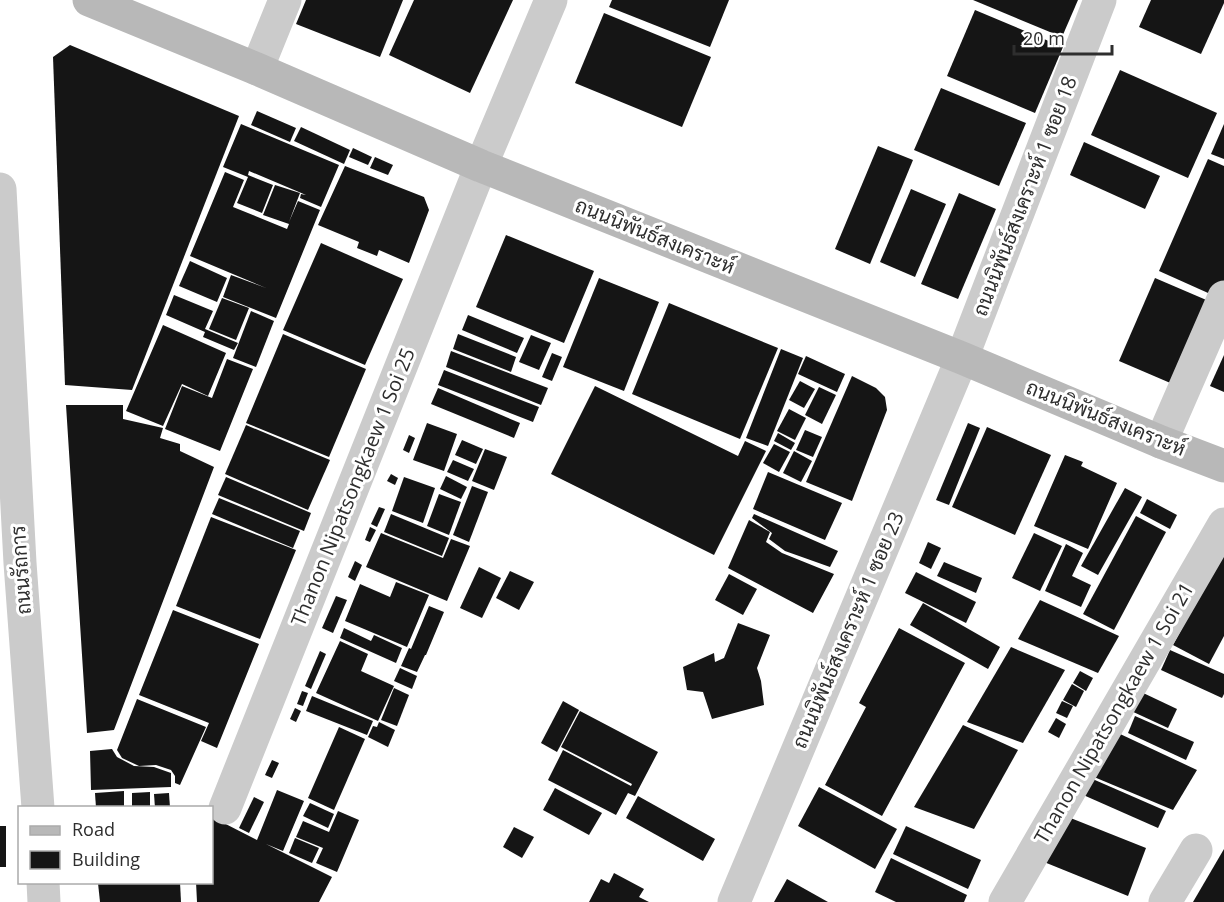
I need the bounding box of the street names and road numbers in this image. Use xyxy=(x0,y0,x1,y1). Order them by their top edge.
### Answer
street label: ถนนนิพันธ์สงเคราะห์ 1 ซอย 18 xyxy=(966,72,1083,320)
street label: ถนนนิพันธ์สงเคราะห์ xyxy=(572,191,739,280)
street label: Thanon Nipatsongkaew 1 Soi 25 xyxy=(284,344,421,630)
street label: ถนนนิพันธ์สงเคราะห์ xyxy=(1023,373,1190,462)
street label: ถนนนิพันธ์สงเคราะห์ 1 ซอย 23 xyxy=(785,507,910,752)
street label: ถนนรัถการ xyxy=(4,525,37,616)
street label: Thanon Nipatsongkaew 1 Soi 21 xyxy=(1027,577,1200,848)

